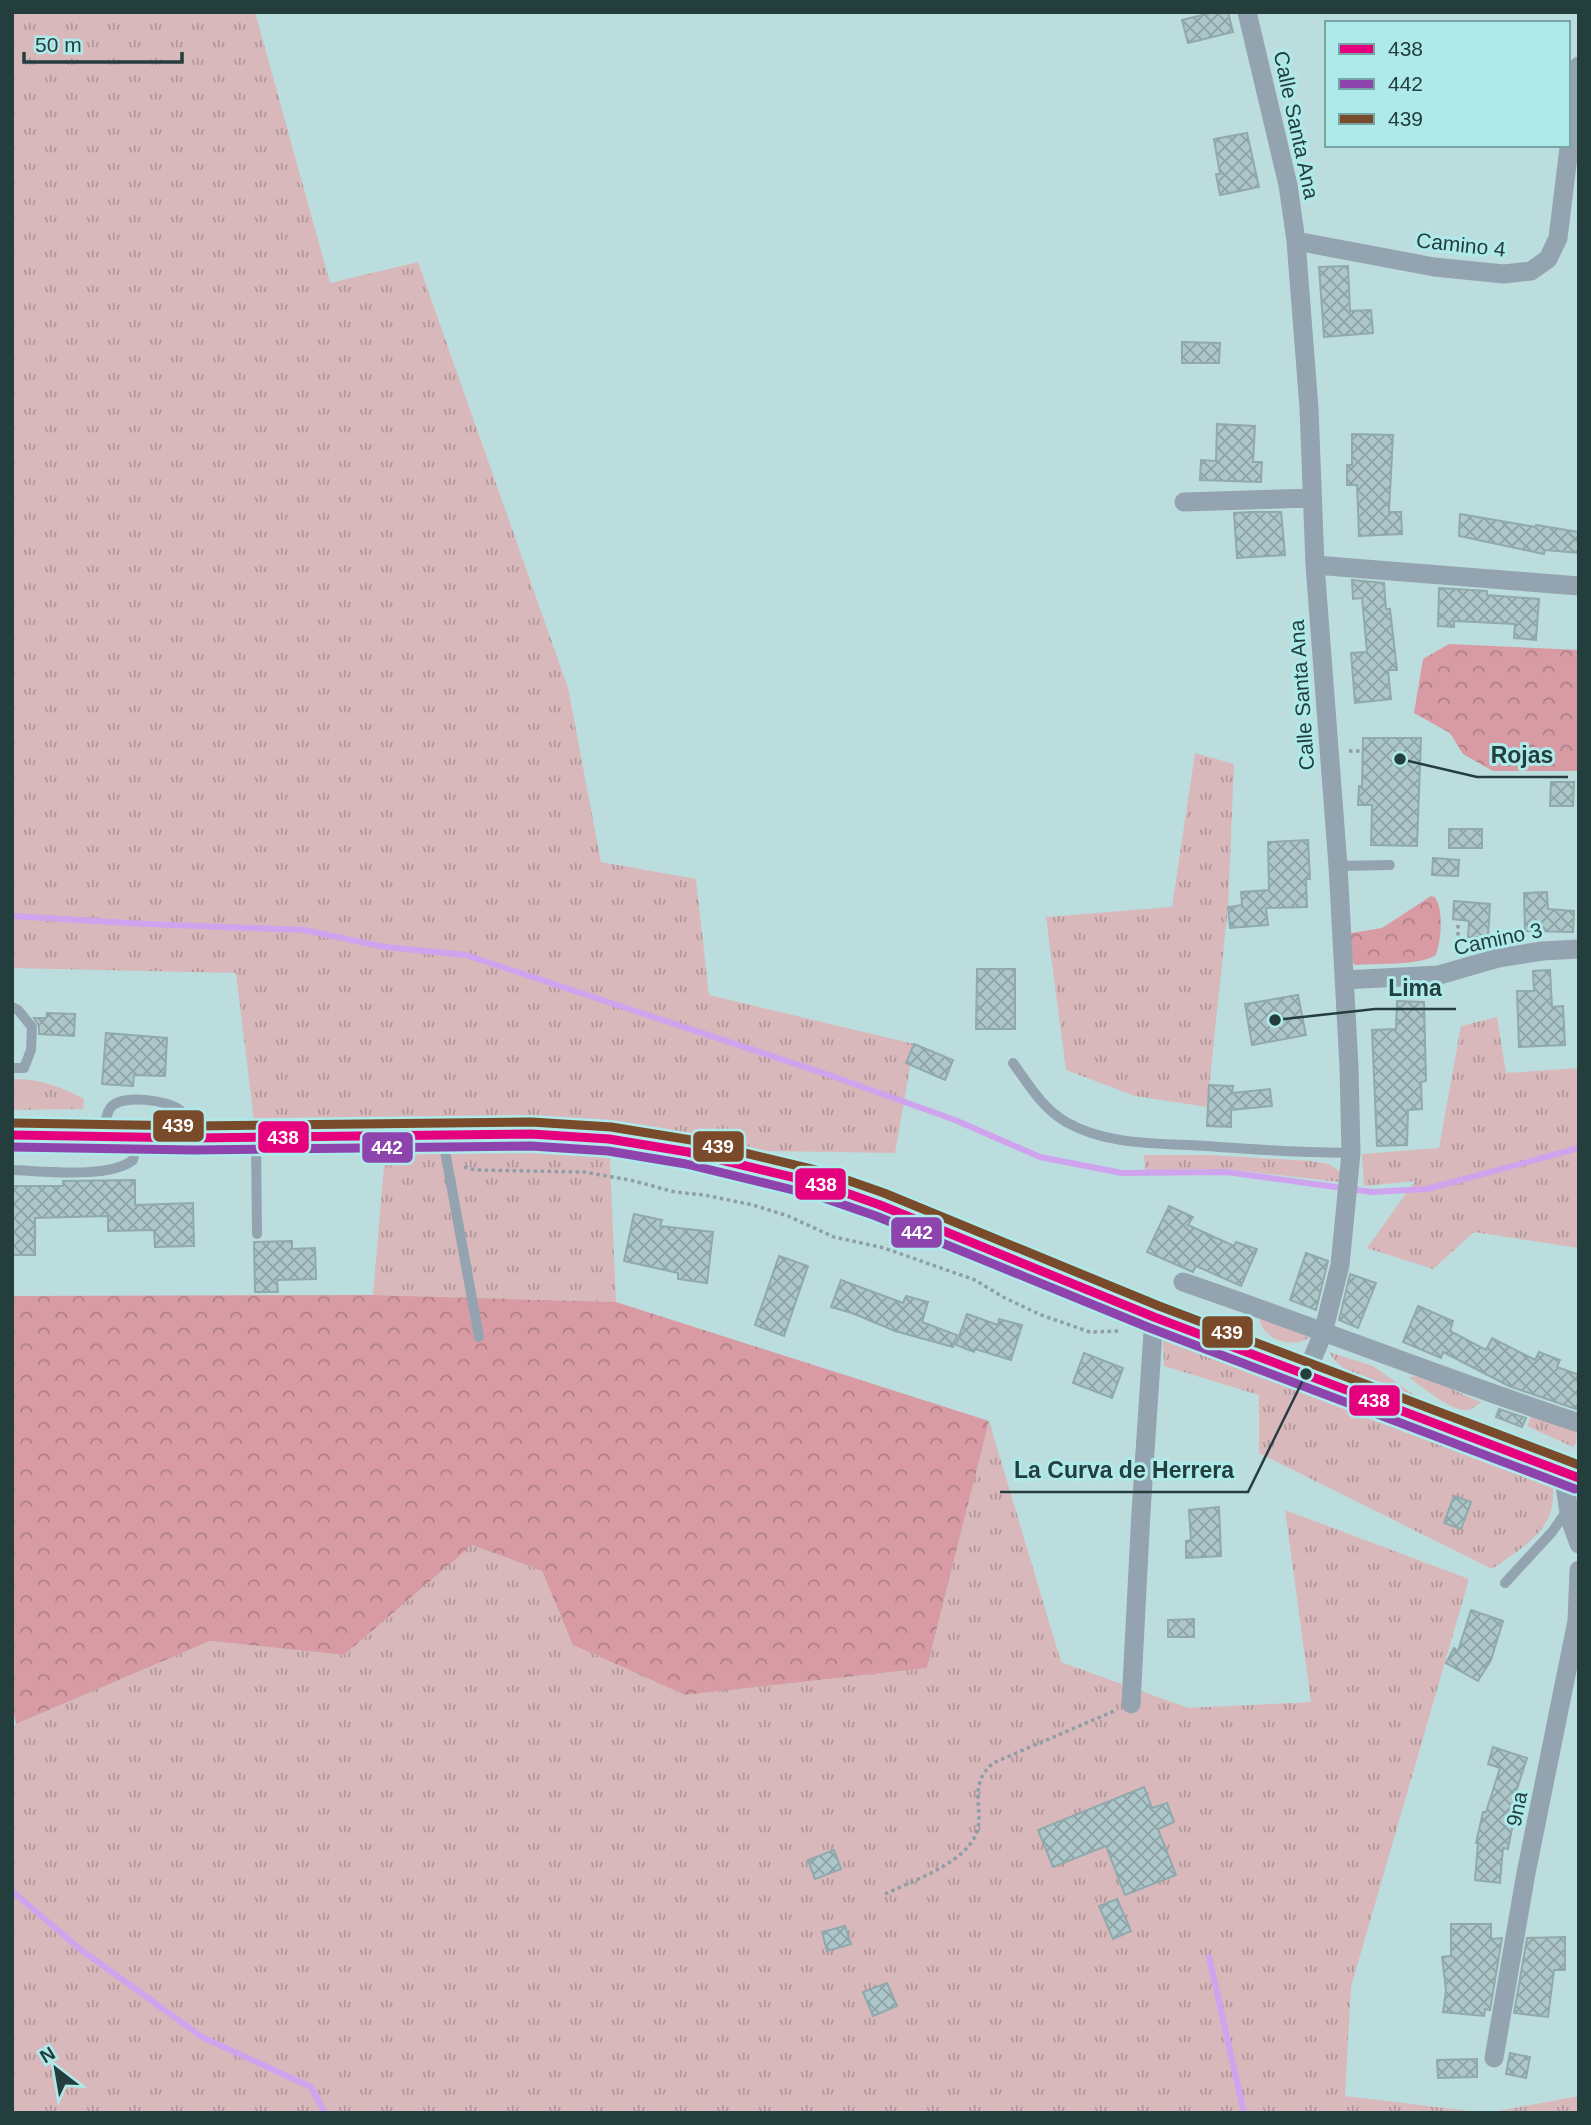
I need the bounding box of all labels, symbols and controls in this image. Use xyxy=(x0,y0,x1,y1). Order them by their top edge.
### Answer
scale bar xyxy=(24,21,182,65)
legend xyxy=(1325,21,1570,147)
text: 50 m xyxy=(35,33,82,56)
text: 438 xyxy=(1388,37,1423,60)
street label: Calle Santa Ana xyxy=(1270,49,1323,201)
text: 442 xyxy=(1388,72,1423,95)
text: 439 xyxy=(1388,107,1423,130)
street label: Camino 4 xyxy=(1415,228,1507,261)
street label: Calle Santa Ana xyxy=(1285,619,1318,771)
callout: Rojas xyxy=(1477,733,1568,777)
text: Rojas xyxy=(1491,742,1553,768)
street label: Camino 3 xyxy=(1452,918,1544,959)
callout: Lima xyxy=(1375,965,1456,1009)
text: Lima xyxy=(1388,975,1442,1001)
line badge: 439 xyxy=(152,1109,205,1143)
text: 439 xyxy=(162,1115,194,1136)
line badge: 438 xyxy=(257,1120,310,1154)
text: 438 xyxy=(267,1127,299,1148)
line badge: 439 xyxy=(692,1130,745,1163)
line badge: 442 xyxy=(361,1131,414,1164)
text: 439 xyxy=(702,1136,734,1157)
text: 442 xyxy=(371,1137,403,1158)
line badge: 438 xyxy=(794,1167,847,1201)
text: 438 xyxy=(805,1174,837,1195)
line badge: 442 xyxy=(890,1216,943,1249)
text: 442 xyxy=(901,1222,933,1243)
line badge: 439 xyxy=(1201,1315,1254,1349)
text: 439 xyxy=(1211,1322,1243,1343)
line badge: 438 xyxy=(1348,1384,1401,1417)
text: 438 xyxy=(1358,1390,1390,1411)
callout: La Curva de Herrera xyxy=(1000,1448,1248,1492)
text: La Curva de Herrera xyxy=(1014,1457,1234,1483)
street label: 9na xyxy=(1502,1789,1531,1828)
north arrow xyxy=(21,2034,91,2104)
text: N xyxy=(36,2042,59,2067)

